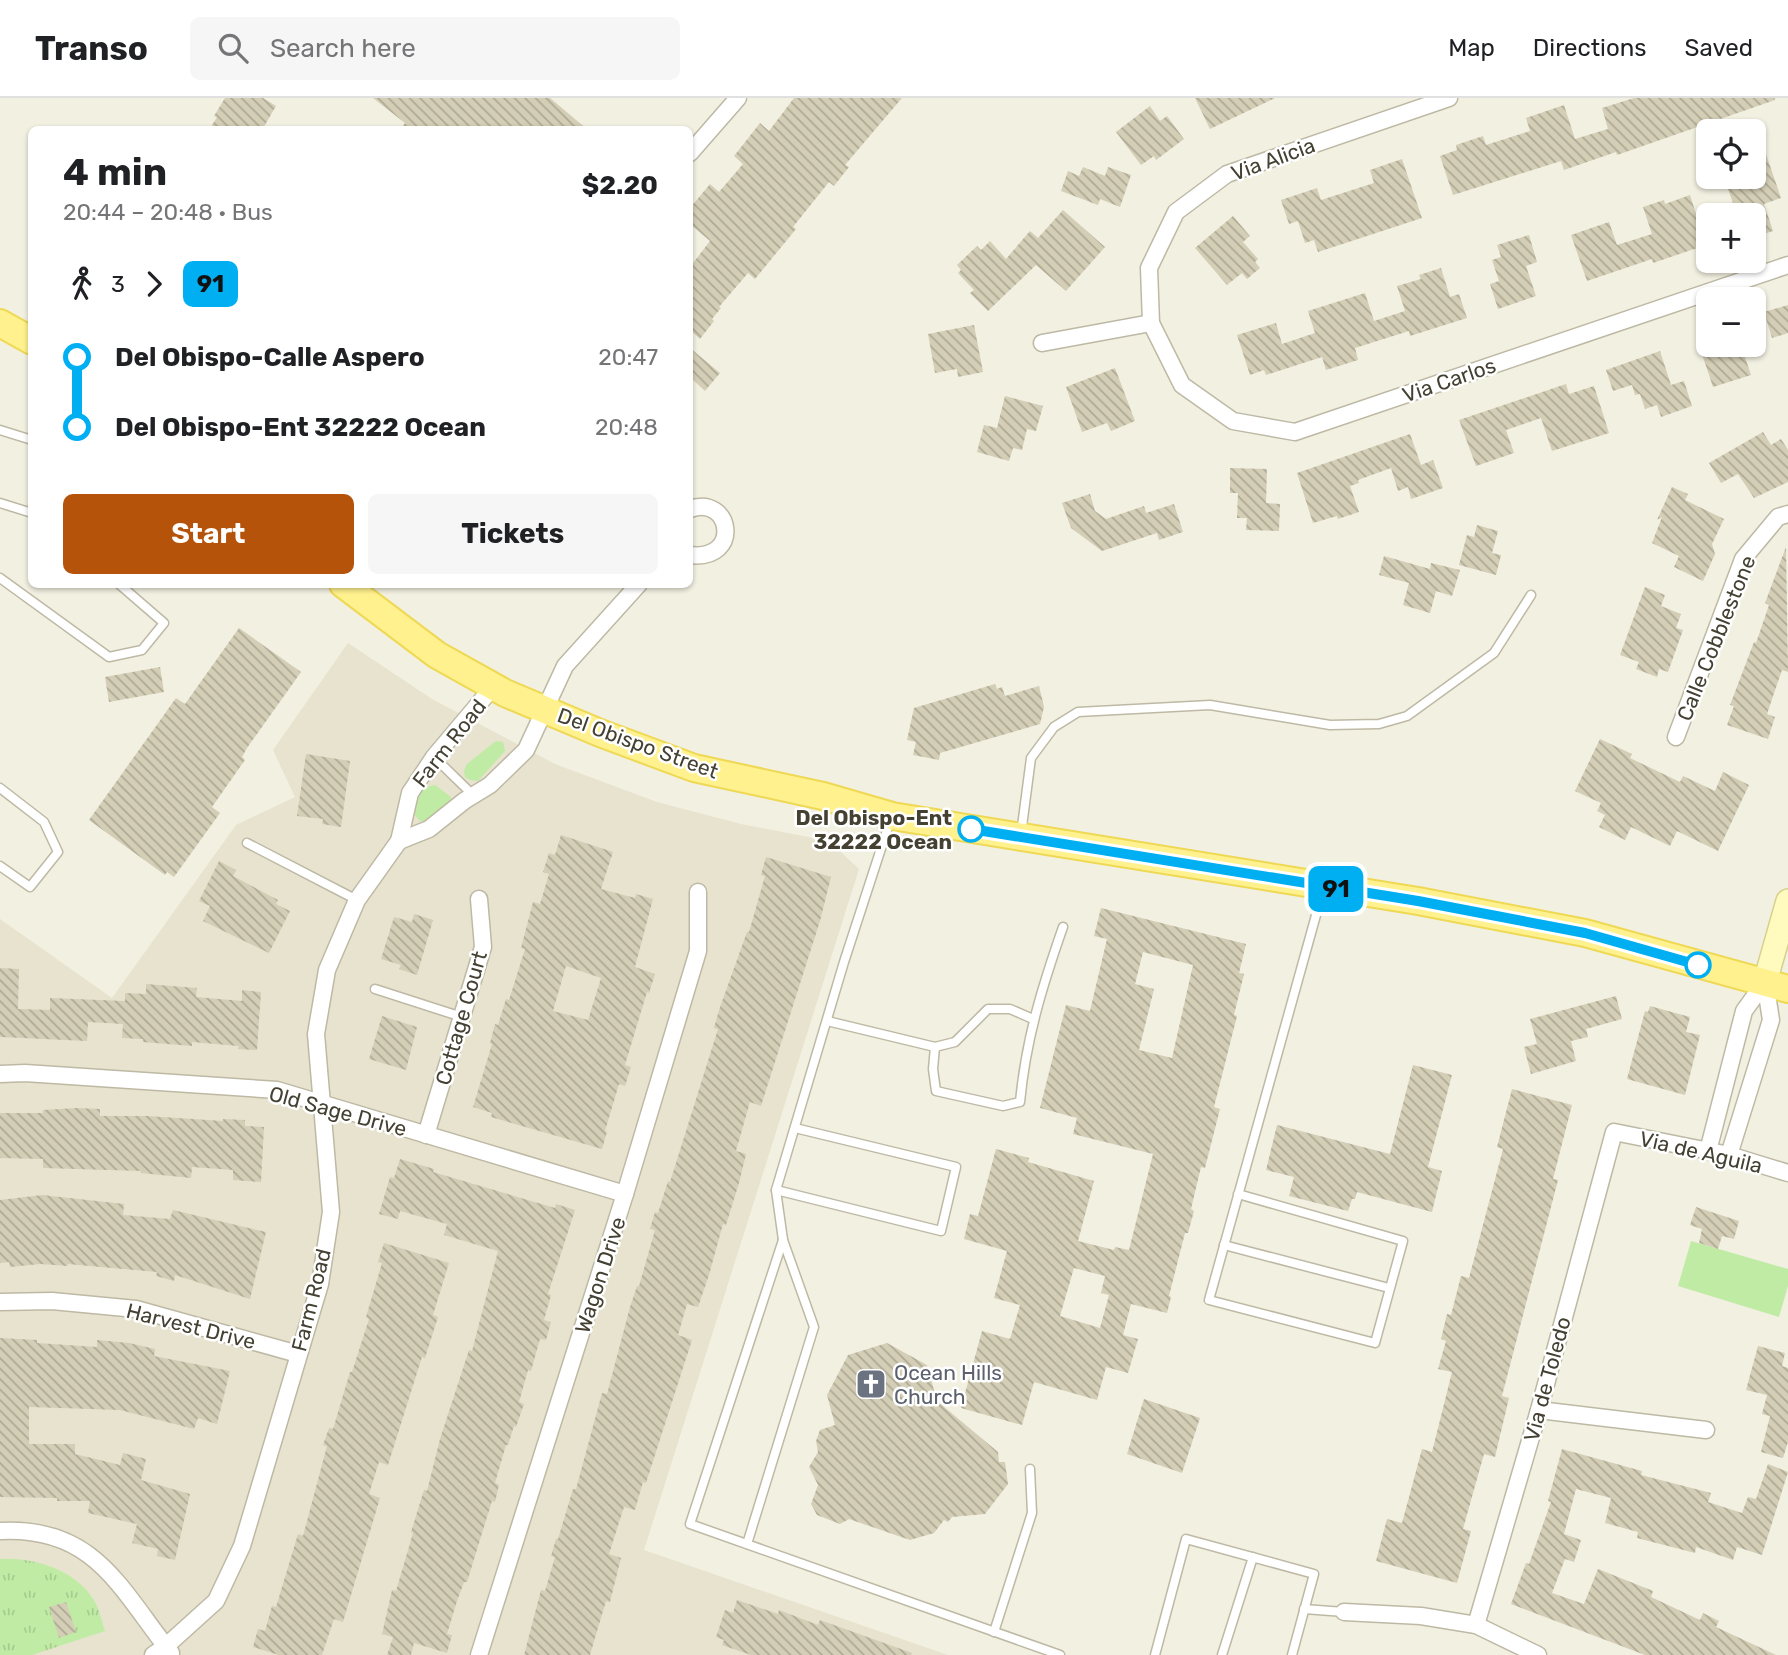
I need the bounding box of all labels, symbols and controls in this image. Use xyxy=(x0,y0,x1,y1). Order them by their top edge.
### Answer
search box xyxy=(190,17,680,80)
text: Transo xyxy=(35,29,148,68)
icon: search xyxy=(214,29,252,67)
text: Search here xyxy=(270,33,416,64)
text: Map xyxy=(1448,34,1495,62)
text: Directions xyxy=(1533,34,1646,62)
text: Saved xyxy=(1684,34,1753,62)
map controls xyxy=(1696,119,1766,357)
button: locate xyxy=(1696,119,1766,189)
street label: Via Alicia xyxy=(1228,132,1318,186)
text: 4 min xyxy=(63,149,167,195)
text: $2.20 xyxy=(582,170,658,201)
text: 20:44 – 20:48 · Bus xyxy=(63,198,273,226)
button: + xyxy=(1696,203,1766,273)
icon: walk xyxy=(63,265,101,303)
icon: forward xyxy=(135,265,173,303)
text: 3 xyxy=(111,270,125,298)
text: 91 xyxy=(197,270,224,298)
button: − xyxy=(1696,287,1766,357)
text: Del Obispo-Calle Aspero xyxy=(115,342,425,373)
text: 20:47 xyxy=(598,343,658,371)
street label: Via Carlos xyxy=(1399,352,1499,408)
text: Del Obispo-Ent 32222 Ocean xyxy=(115,412,486,443)
text: 20:48 xyxy=(595,413,658,441)
button: Start xyxy=(63,494,354,574)
button: Tickets xyxy=(368,494,658,574)
street label: Calle Cobblestone xyxy=(1671,552,1761,724)
street label: Farm Road xyxy=(407,694,491,792)
street label: Del Obispo Street xyxy=(554,702,722,784)
place label: Del Obispo-Ent 32222 Ocean xyxy=(796,805,952,854)
marker: Del Obispo-Ent 32222 Ocean xyxy=(958,816,984,842)
line badge: 91 xyxy=(1304,866,1368,912)
text: 91 xyxy=(1322,875,1350,903)
street label: Cottage Court xyxy=(430,948,492,1088)
unlabelled marker xyxy=(1685,952,1711,978)
street label: Old Sage Drive xyxy=(266,1081,410,1141)
street label: Via de Aguila xyxy=(1637,1126,1765,1178)
street label: Wagon Drive xyxy=(569,1214,631,1336)
street label: Farm Road xyxy=(286,1246,336,1354)
street label: Harvest Drive xyxy=(124,1298,258,1354)
street label: Via de Toledo xyxy=(1518,1314,1576,1444)
place label: Ocean Hills Church xyxy=(894,1360,1002,1409)
church icon: Ocean Hills Church xyxy=(854,1367,888,1401)

